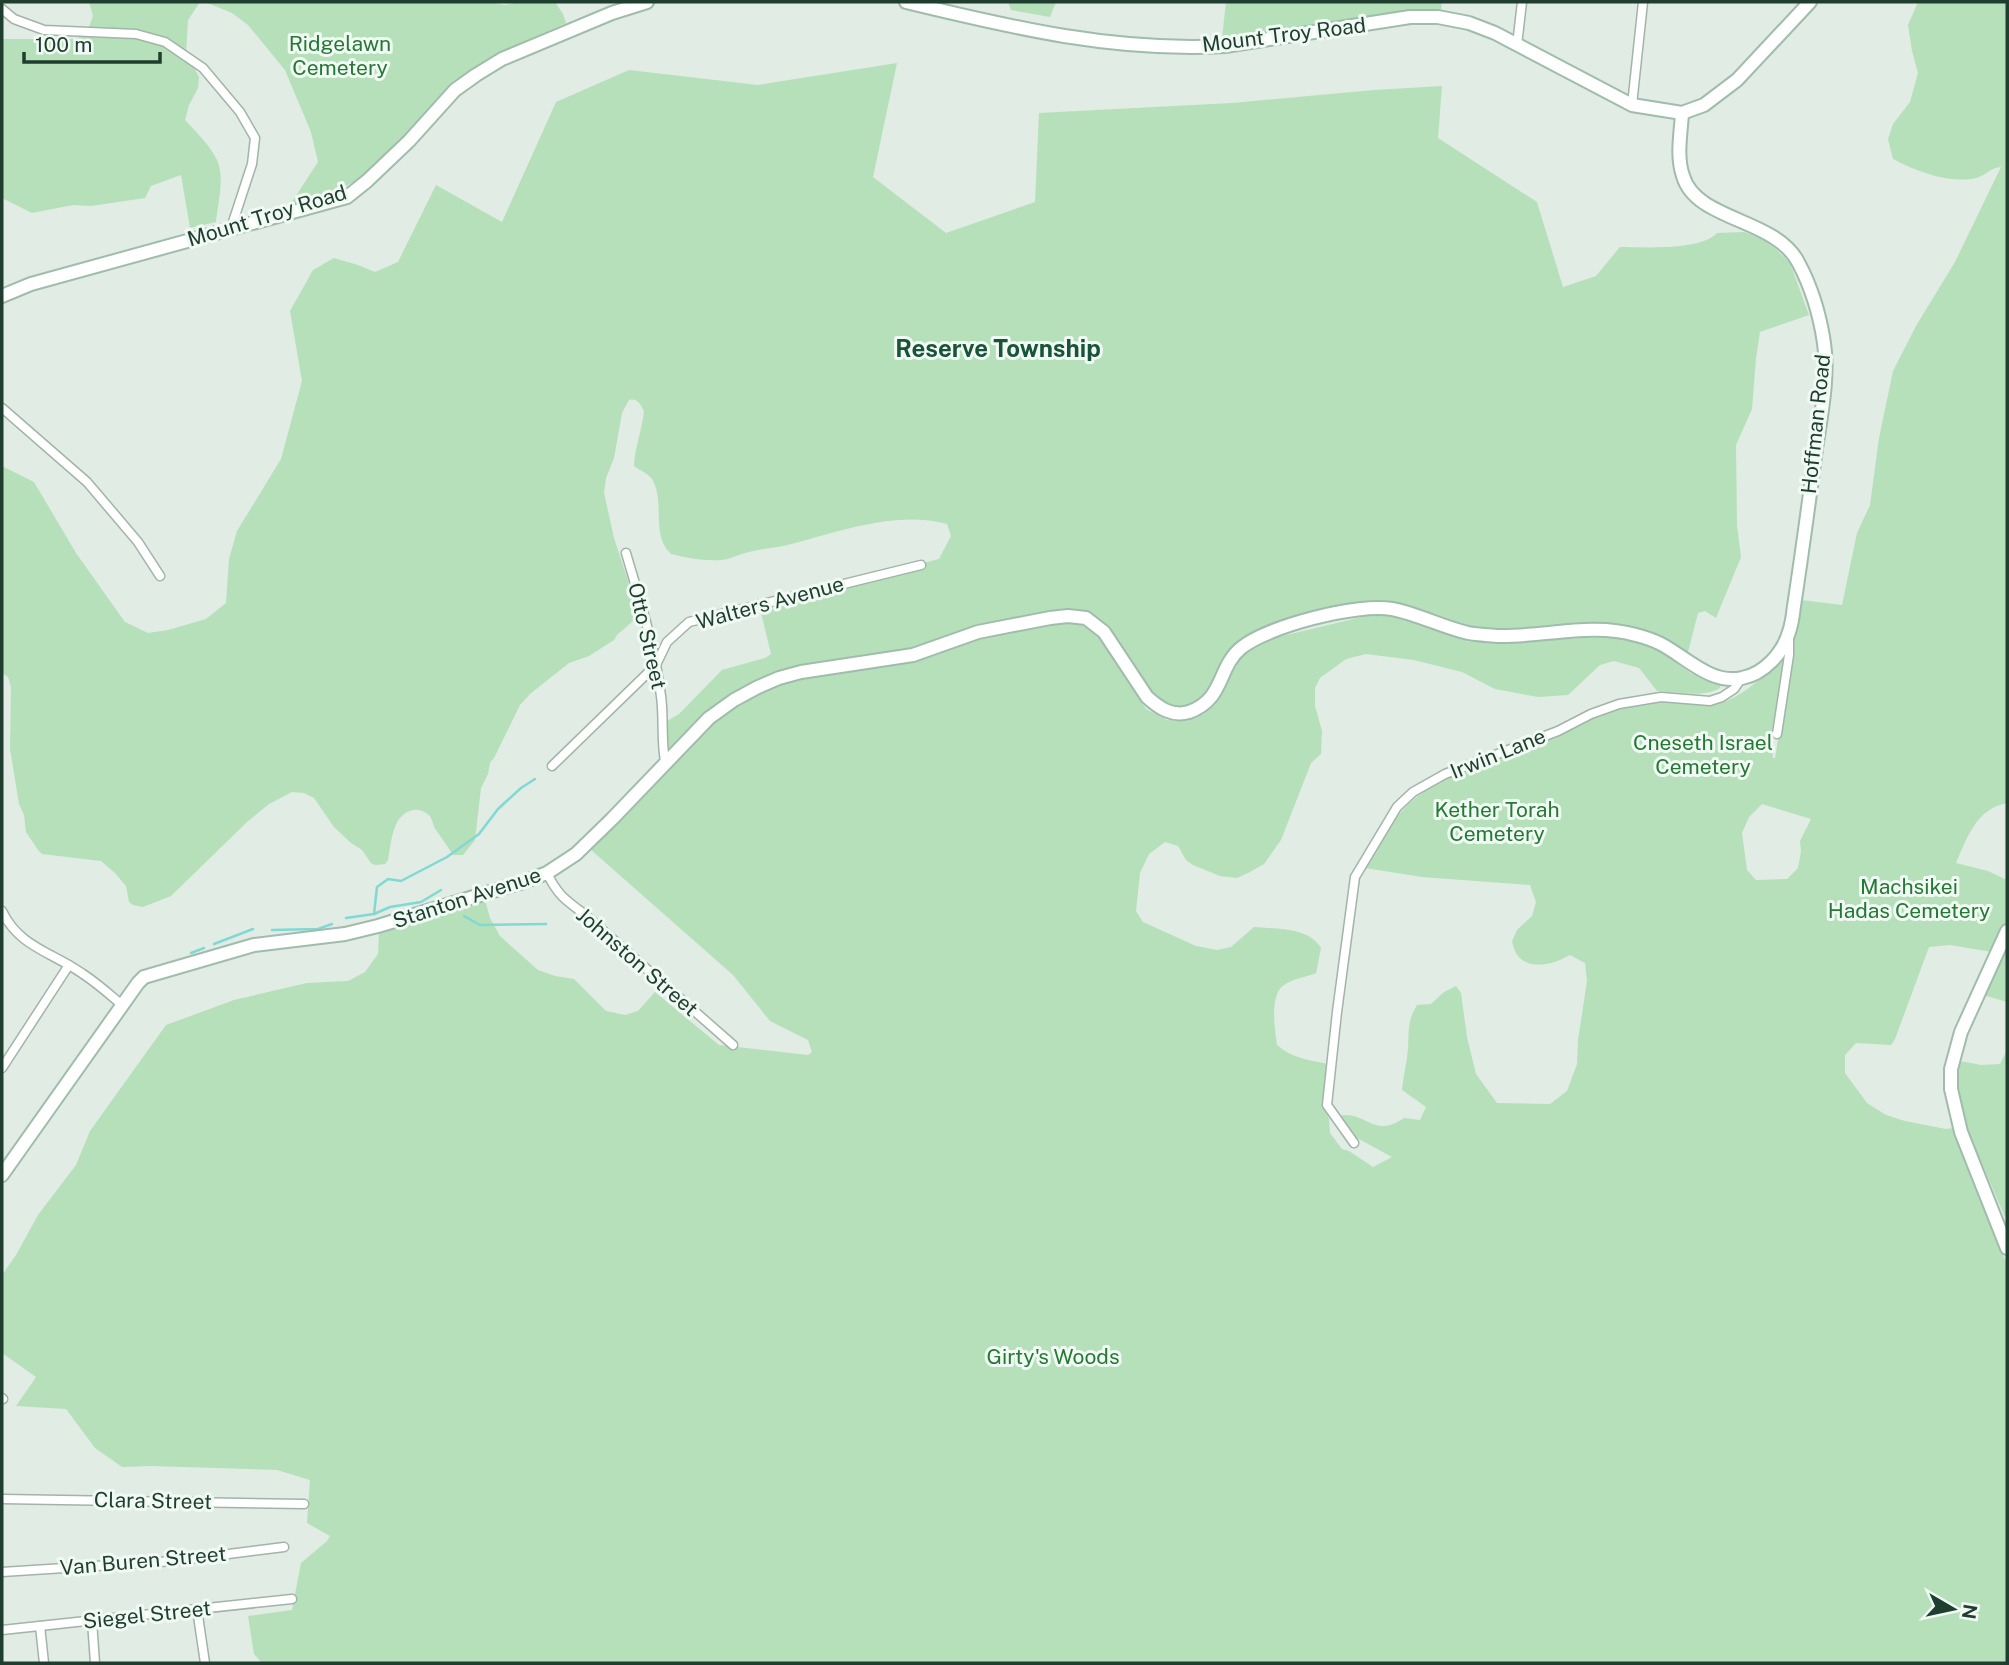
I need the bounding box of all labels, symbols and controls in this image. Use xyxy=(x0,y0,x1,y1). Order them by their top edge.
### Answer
street label: Mount Troy Road xyxy=(1200,12,1367,57)
scale bar xyxy=(24,21,161,65)
park label: Ridgelawn Cemetery xyxy=(289,31,391,80)
text: 100 m xyxy=(35,32,92,57)
street label: Mount Troy Road xyxy=(184,179,349,252)
district label: Reserve Township xyxy=(895,334,1101,362)
street label: Hoffman Road xyxy=(1796,353,1835,495)
street label: Walters Avenue xyxy=(693,571,847,634)
street label: Otto Street xyxy=(623,580,672,692)
street label: Irwin Lane xyxy=(1446,723,1549,784)
park label: Cneseth Israel Cemetery xyxy=(1633,730,1773,779)
park label: Kether Torah Cemetery xyxy=(1434,797,1560,846)
street label: Stanton Avenue xyxy=(390,862,544,933)
park label: Machsikei Hadas Cemetery xyxy=(1828,874,1990,923)
street label: Johnston Street xyxy=(571,902,703,1021)
park label: Girty's Woods xyxy=(986,1344,1120,1369)
street label: Clara Street xyxy=(94,1487,212,1514)
street label: Van Buren Street xyxy=(59,1541,227,1580)
north arrow xyxy=(1918,1574,1988,1644)
street label: Siegel Street xyxy=(82,1595,212,1634)
text: N xyxy=(1958,1603,1982,1621)

